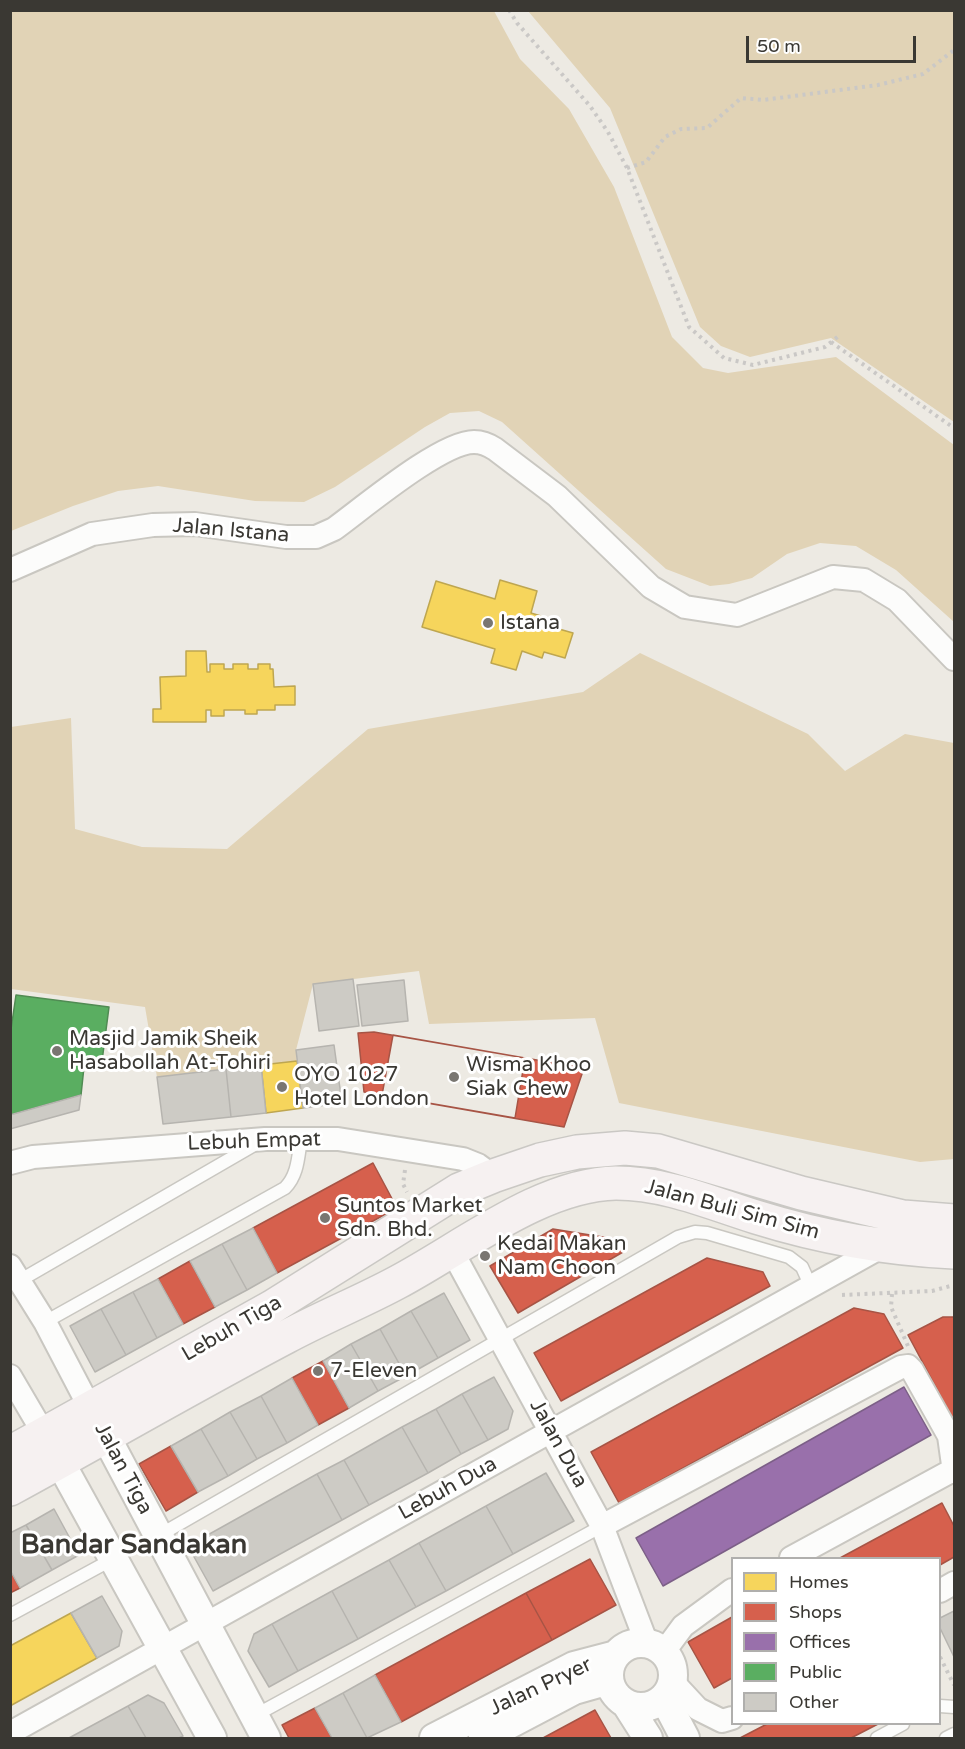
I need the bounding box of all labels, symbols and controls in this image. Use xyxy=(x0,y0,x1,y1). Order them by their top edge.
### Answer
scale bar xyxy=(749,24,918,62)
text: 50 m xyxy=(757,35,801,57)
street label: Jalan Istana xyxy=(172,513,290,549)
place label: Istana xyxy=(500,610,560,636)
marker: Istana xyxy=(481,616,495,630)
place label: Masjid Jamik Sheik Hasabollah At-Tohiri xyxy=(69,1026,271,1076)
marker: Masjid Jamik Sheik Hasabollah At-Tohiri xyxy=(50,1044,64,1058)
place label: Wisma Khoo Siak Chew xyxy=(466,1052,591,1102)
place label: OYO 1027 Hotel London xyxy=(294,1062,429,1112)
marker: Wisma Khoo Siak Chew xyxy=(447,1070,461,1084)
marker: OYO 1027 Hotel London xyxy=(275,1080,289,1094)
street label: Lebuh Empat xyxy=(187,1127,321,1157)
street label: Jalan Buli Sim Sim xyxy=(642,1175,822,1245)
place label: Suntos Market Sdn. Bhd. xyxy=(337,1193,483,1243)
marker: Suntos Market Sdn. Bhd. xyxy=(318,1211,332,1225)
place label: Kedai Makan Nam Choon xyxy=(497,1231,627,1281)
marker: Kedai Makan Nam Choon xyxy=(478,1249,492,1263)
street label: Lebuh Tiga xyxy=(178,1290,286,1368)
place label: 7-Eleven xyxy=(330,1358,417,1384)
marker: 7-Eleven xyxy=(311,1364,325,1378)
street label: Jalan Dua xyxy=(523,1395,593,1493)
street label: Jalan Tiga xyxy=(88,1419,158,1519)
street label: Lebuh Dua xyxy=(394,1452,502,1526)
district label: Bandar Sandakan xyxy=(21,1530,247,1562)
legend xyxy=(731,1557,941,1725)
text: Homes xyxy=(789,1571,849,1593)
text: Shops xyxy=(789,1601,842,1623)
text: Offices xyxy=(789,1631,851,1653)
street label: Jalan Pryer xyxy=(486,1652,596,1722)
text: Public xyxy=(789,1661,842,1683)
text: Other xyxy=(789,1691,839,1713)

